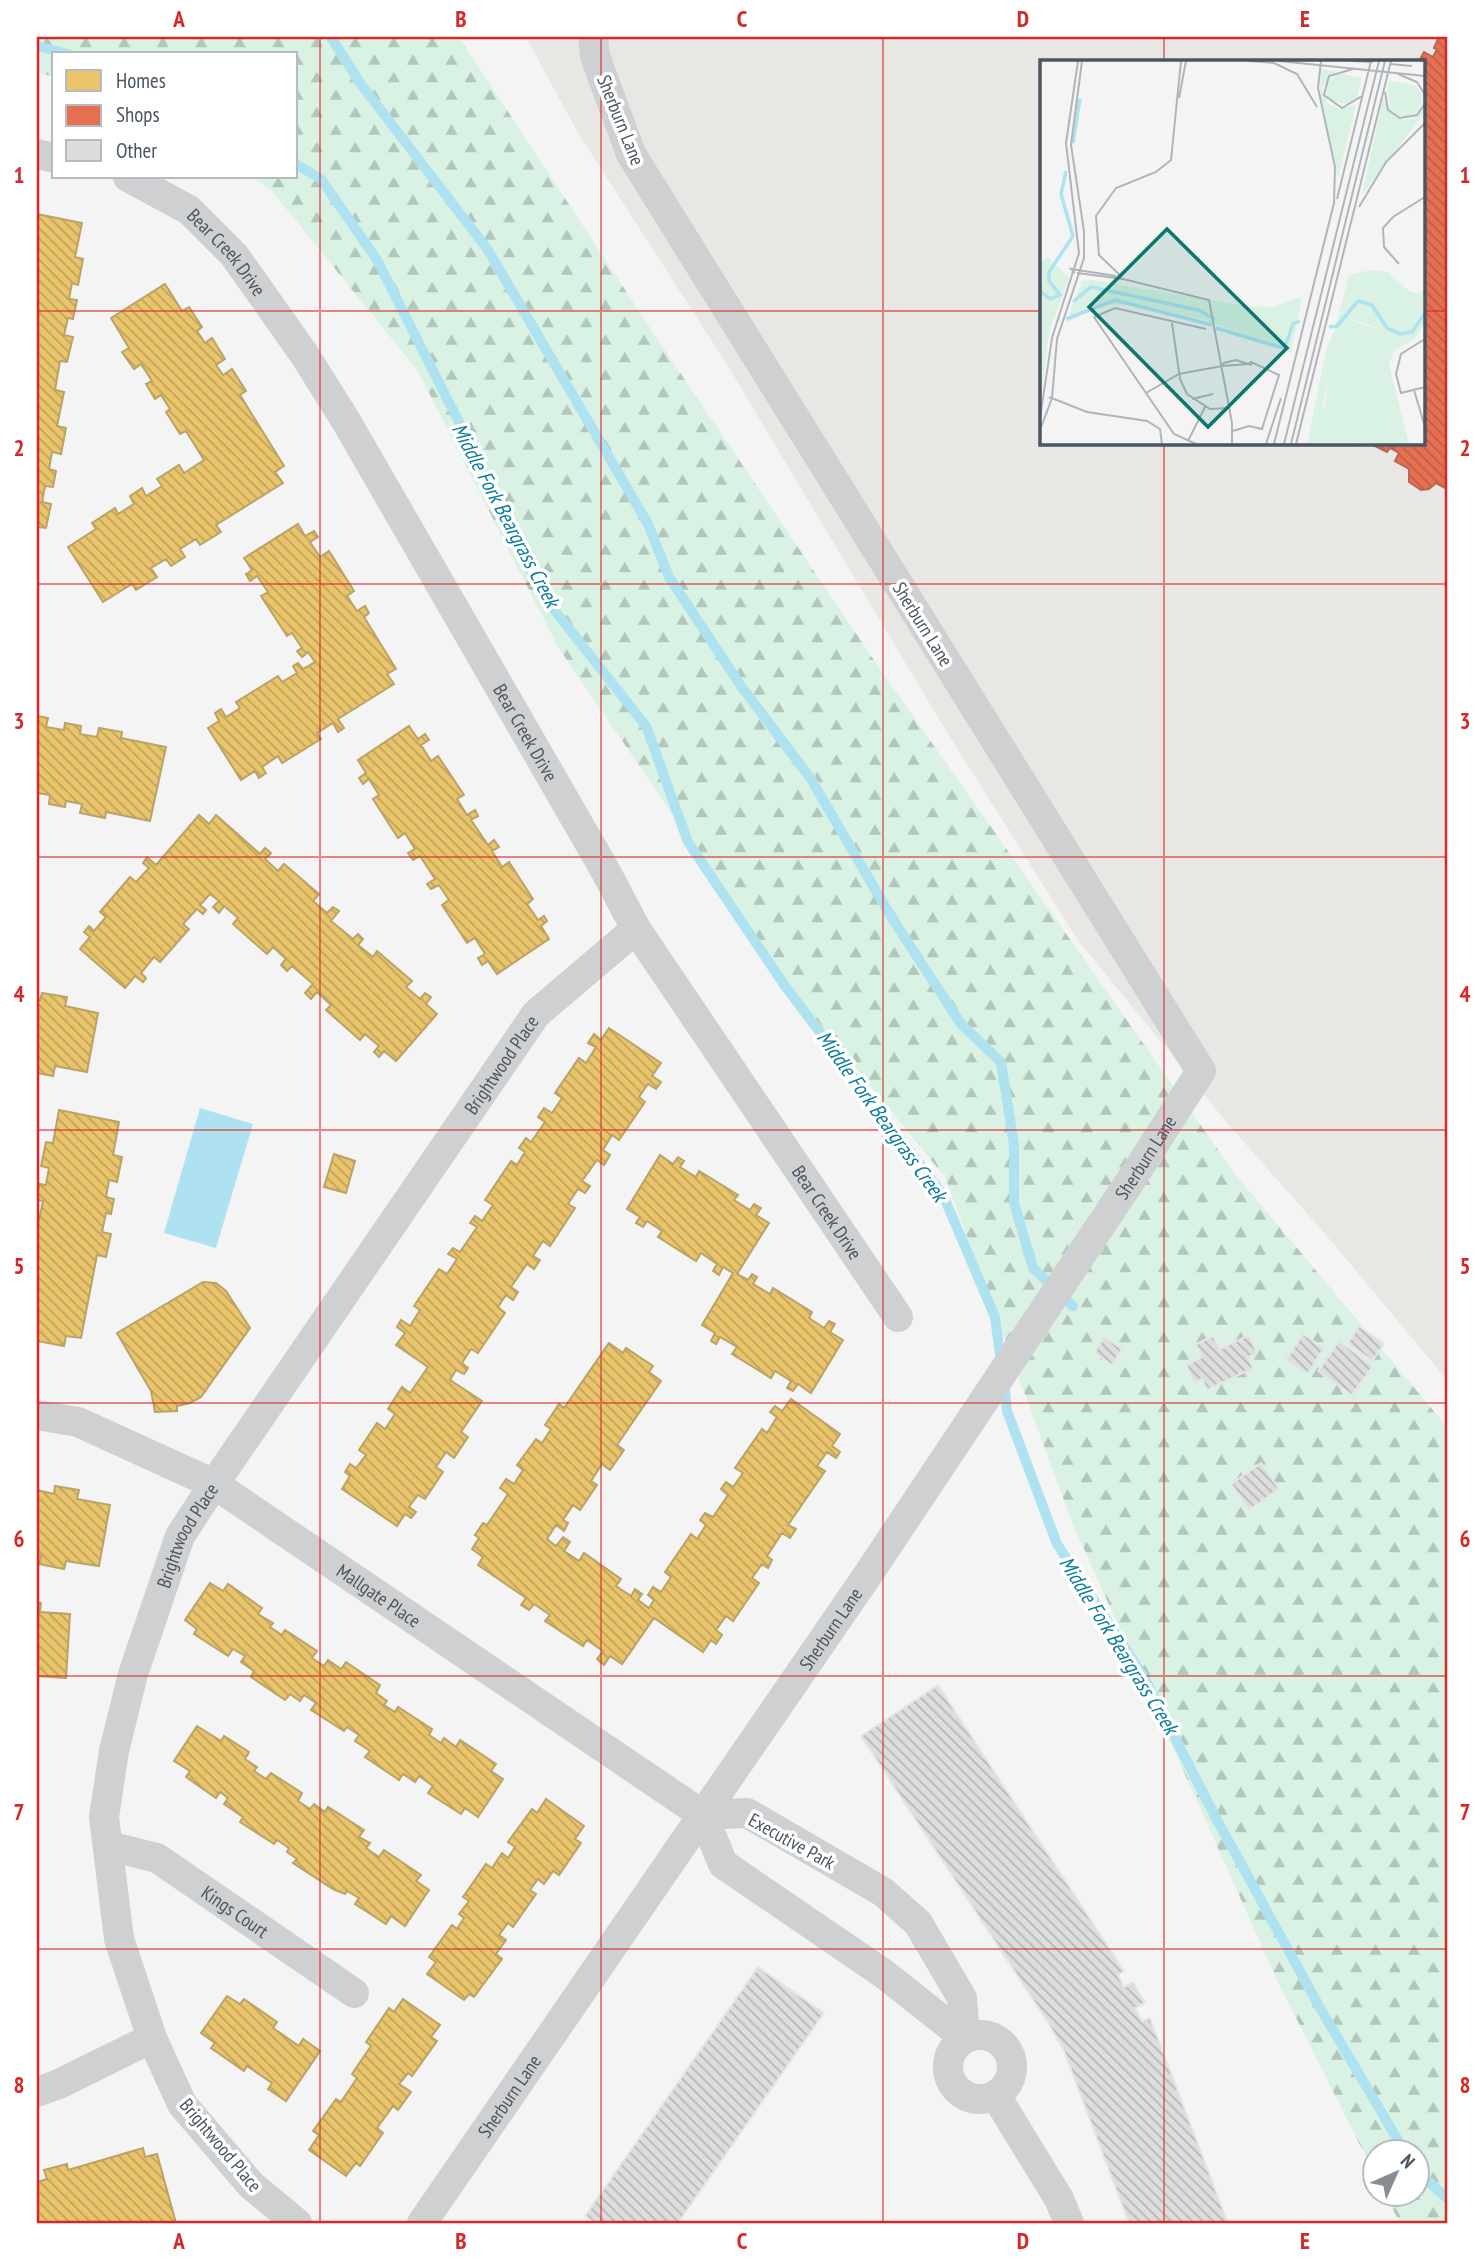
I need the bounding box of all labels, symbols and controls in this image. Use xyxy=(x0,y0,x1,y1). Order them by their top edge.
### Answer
text: A xyxy=(172,4,185,33)
text: B xyxy=(455,4,467,33)
text: C xyxy=(737,4,748,33)
text: D xyxy=(1017,4,1029,33)
text: E xyxy=(1300,4,1310,33)
legend xyxy=(52,52,298,178)
inset map xyxy=(1040,60,1424,444)
text: Homes xyxy=(116,67,166,94)
street label: Sherburn Lane xyxy=(592,71,650,169)
text: Shops xyxy=(116,101,160,128)
text: Other xyxy=(116,137,157,164)
text: 1 xyxy=(14,160,25,189)
text: 1 xyxy=(1460,160,1471,189)
street label: Bear Creek Drive xyxy=(182,203,271,301)
water label: Middle Fork Beargrass Creek xyxy=(446,418,567,614)
text: 2 xyxy=(14,433,25,462)
text: 2 xyxy=(1460,433,1471,462)
street label: Sherburn Lane xyxy=(888,577,958,671)
street label: Bear Creek Drive xyxy=(488,680,563,786)
text: 3 xyxy=(14,706,25,735)
text: 3 xyxy=(1460,706,1471,735)
text: 4 xyxy=(14,979,25,1008)
text: 4 xyxy=(1460,979,1471,1008)
street label: Brightwood Place xyxy=(459,1011,544,1119)
water label: Middle Fork Beargrass Creek xyxy=(811,1025,955,1209)
street label: Sherburn Lane xyxy=(1110,1111,1181,1204)
street label: Bear Creek Drive xyxy=(787,1161,868,1264)
text: 5 xyxy=(14,1251,25,1280)
text: 5 xyxy=(1460,1251,1471,1280)
street label: Brightwood Place xyxy=(151,1478,223,1591)
text: 6 xyxy=(14,1524,25,1553)
text: 6 xyxy=(1460,1524,1471,1553)
water label: Middle Fork Beargrass Creek xyxy=(1053,1551,1186,1741)
street label: Mallgate Place xyxy=(332,1559,425,1633)
street label: Sherburn Lane xyxy=(794,1583,868,1675)
text: 7 xyxy=(14,1797,25,1826)
text: 7 xyxy=(1460,1797,1471,1826)
street label: Executive Park xyxy=(745,1807,840,1875)
street label: Kings Court xyxy=(197,1880,274,1943)
street label: Sherburn Lane xyxy=(472,2050,546,2142)
text: 8 xyxy=(14,2070,25,2099)
text: 8 xyxy=(1460,2070,1471,2099)
street label: Brightwood Place xyxy=(175,2093,267,2197)
north arrow xyxy=(1362,2138,1432,2208)
text: N xyxy=(1396,2149,1420,2173)
text: A xyxy=(172,2226,185,2255)
text: B xyxy=(455,2226,467,2255)
text: C xyxy=(737,2226,748,2255)
text: D xyxy=(1017,2226,1029,2255)
text: E xyxy=(1300,2226,1310,2255)

